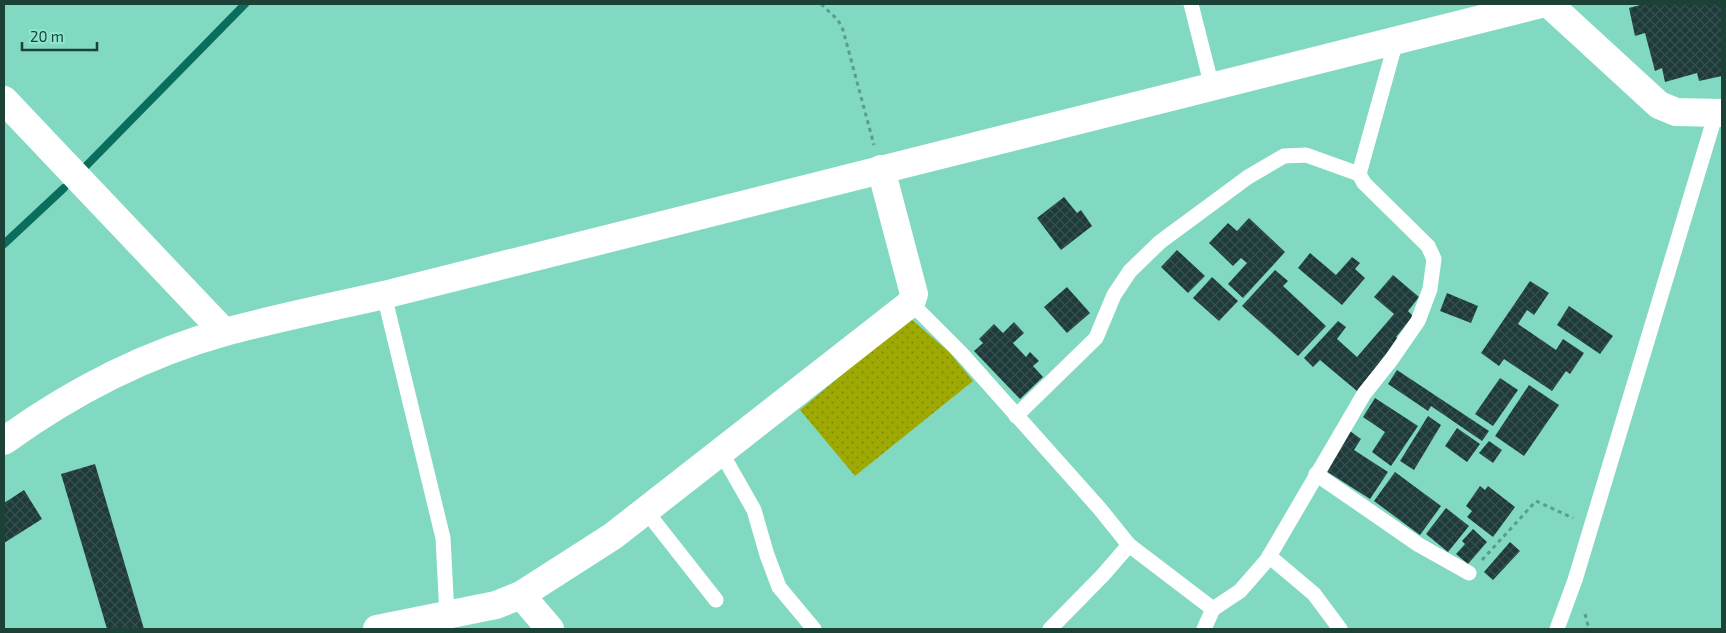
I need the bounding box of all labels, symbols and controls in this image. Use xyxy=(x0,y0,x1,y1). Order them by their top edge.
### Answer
scale bar xyxy=(22,20,98,52)
text: 20 m xyxy=(30,27,64,45)

